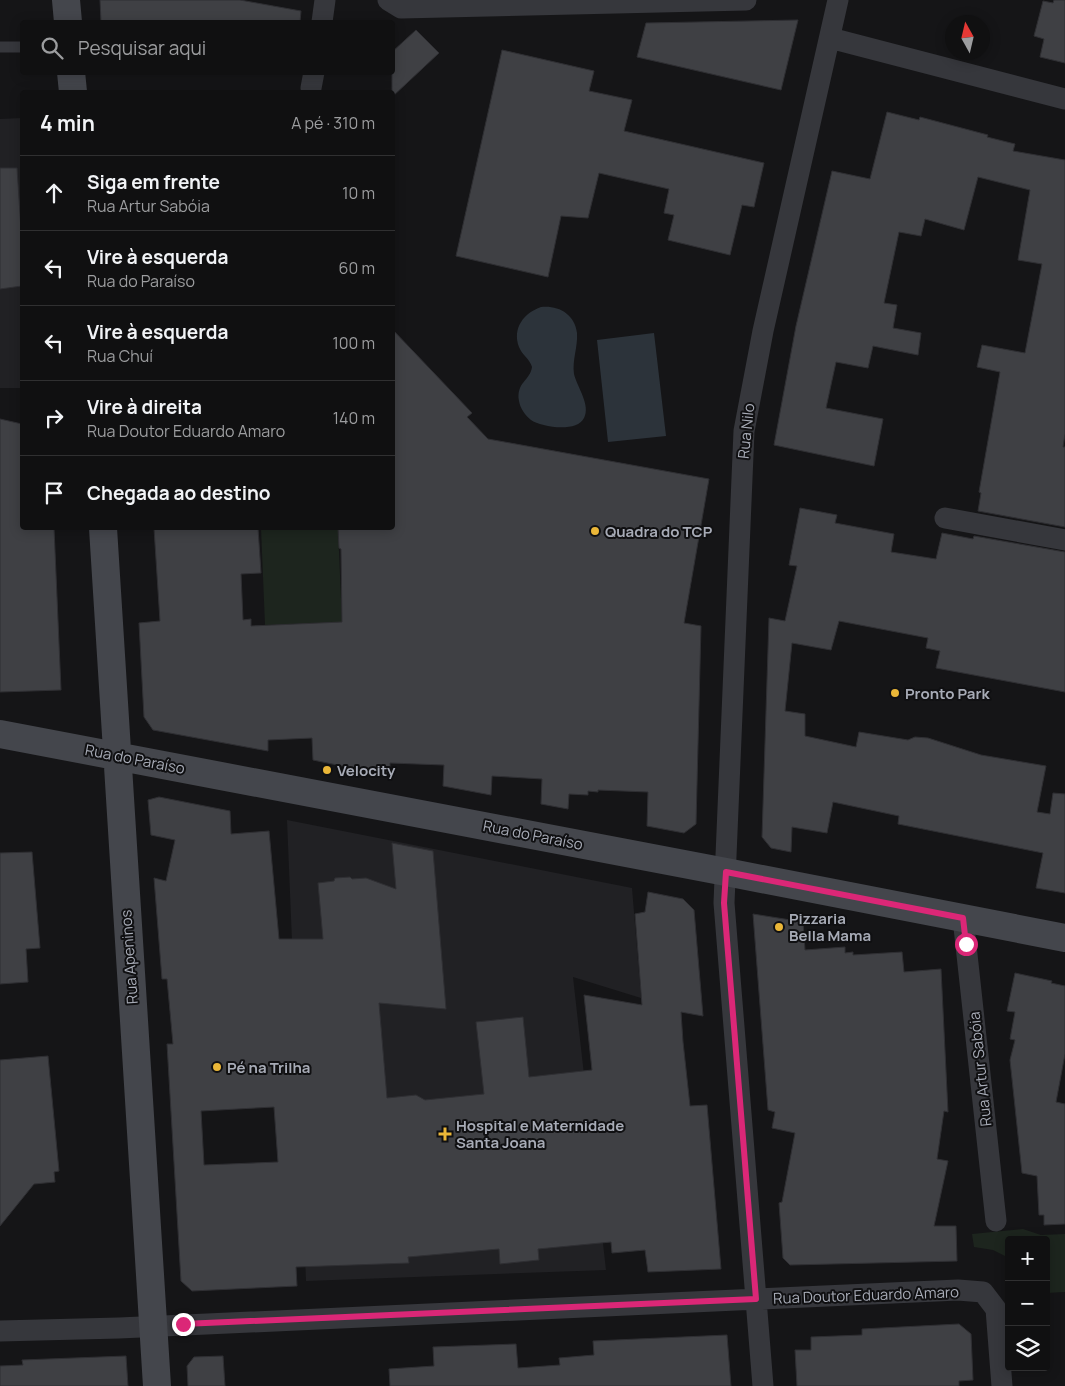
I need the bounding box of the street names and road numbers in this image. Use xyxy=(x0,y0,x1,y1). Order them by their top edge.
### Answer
street label: Rua Nilo xyxy=(733,402,759,460)
street label: Rua do Paraíso xyxy=(83,739,187,779)
street label: Rua do Paraíso xyxy=(481,815,585,855)
street label: Rua Apeninos xyxy=(115,909,143,1005)
street label: Rua Artur Sabóia xyxy=(964,1011,996,1127)
street label: Rua Doutor Eduardo Amaro xyxy=(773,1281,959,1309)

